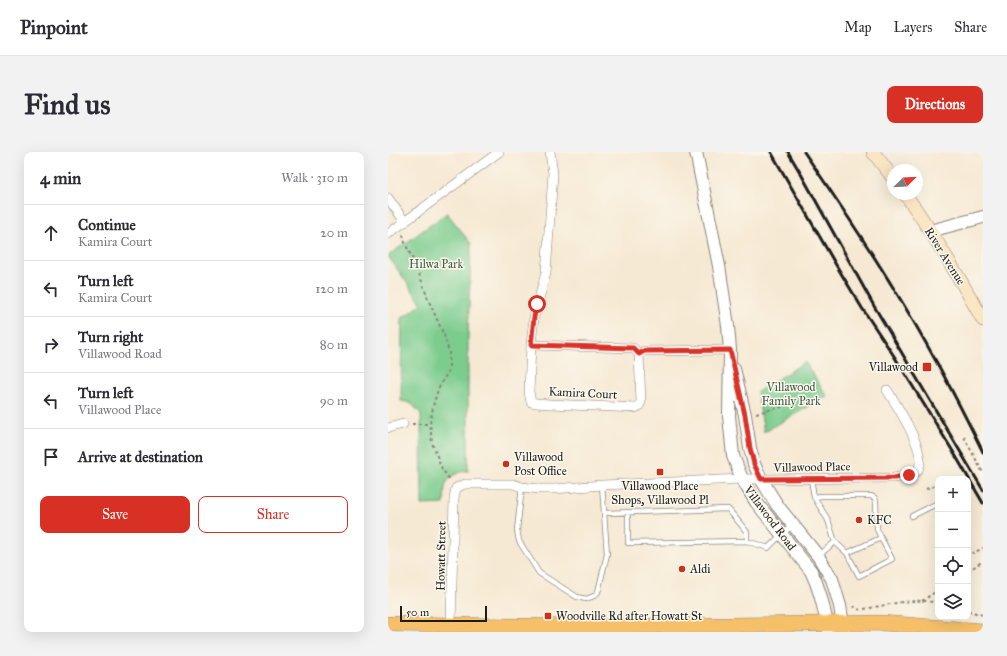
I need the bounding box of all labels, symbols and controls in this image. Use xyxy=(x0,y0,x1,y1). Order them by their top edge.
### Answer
text: Pinpoint xyxy=(20,16,88,39)
text: Map xyxy=(844,19,872,36)
text: Layers xyxy=(894,19,932,36)
text: Share xyxy=(954,19,987,36)
button: Directions xyxy=(887,86,983,123)
text: Find us xyxy=(24,87,110,122)
north arrow xyxy=(887,164,923,200)
text: 4 min xyxy=(40,168,81,189)
text: Walk · 310 m xyxy=(281,170,348,186)
text: Continue xyxy=(78,216,136,234)
icon: ahead xyxy=(40,222,62,244)
text: 20 m xyxy=(320,225,348,241)
street label: River Avenue xyxy=(922,225,968,287)
text: Kamira Court xyxy=(78,234,152,250)
park label: Hilwa Park xyxy=(409,257,463,271)
text: Turn left xyxy=(78,272,134,290)
icon: left xyxy=(40,278,62,300)
text: 120 m xyxy=(315,281,348,297)
text: Kamira Court xyxy=(78,290,152,306)
route start xyxy=(528,295,546,313)
text: Turn right xyxy=(78,328,143,346)
icon: right xyxy=(40,334,62,356)
text: 80 m xyxy=(320,337,348,353)
text: Villawood Road xyxy=(78,346,162,362)
place label: Villawood xyxy=(868,360,918,374)
marker: Villawood xyxy=(921,361,933,373)
park label: Villawood Family Park xyxy=(762,380,821,408)
text: Turn left xyxy=(78,384,134,402)
street label: Kamira Court xyxy=(548,384,618,402)
icon: left xyxy=(40,390,62,412)
text: 90 m xyxy=(320,393,348,409)
text: Villawood Place xyxy=(78,402,161,418)
icon: arrive xyxy=(40,446,62,468)
text: Arrive at destination xyxy=(78,448,203,466)
place label: Villawood Post Office xyxy=(513,450,567,478)
marker: Villawood Post Office xyxy=(501,459,511,469)
street label: Villawood Place xyxy=(772,459,851,475)
route end xyxy=(900,466,918,484)
marker: Villawood Place Shops, Villawood Pl xyxy=(655,467,665,477)
map controls xyxy=(935,476,971,620)
button: + xyxy=(935,476,971,512)
place label: Villawood Place Shops, Villawood Pl xyxy=(611,479,710,507)
street label: Villawood Road xyxy=(741,482,799,553)
button: Save xyxy=(40,496,190,533)
button: Share xyxy=(198,496,348,533)
button: − xyxy=(935,512,971,548)
place label: KFC xyxy=(867,513,892,527)
marker: KFC xyxy=(854,515,864,525)
street label: Howatt Street xyxy=(433,520,449,591)
button: locate xyxy=(935,548,971,584)
place label: Aldi xyxy=(689,562,711,576)
marker: Aldi xyxy=(677,564,687,574)
button: layers xyxy=(935,584,971,620)
scale bar xyxy=(400,604,487,623)
text: 50 m xyxy=(406,606,429,619)
place label: Woodville Rd after Howatt St xyxy=(556,609,703,623)
marker: Woodville Rd after Howatt St xyxy=(543,611,553,621)

